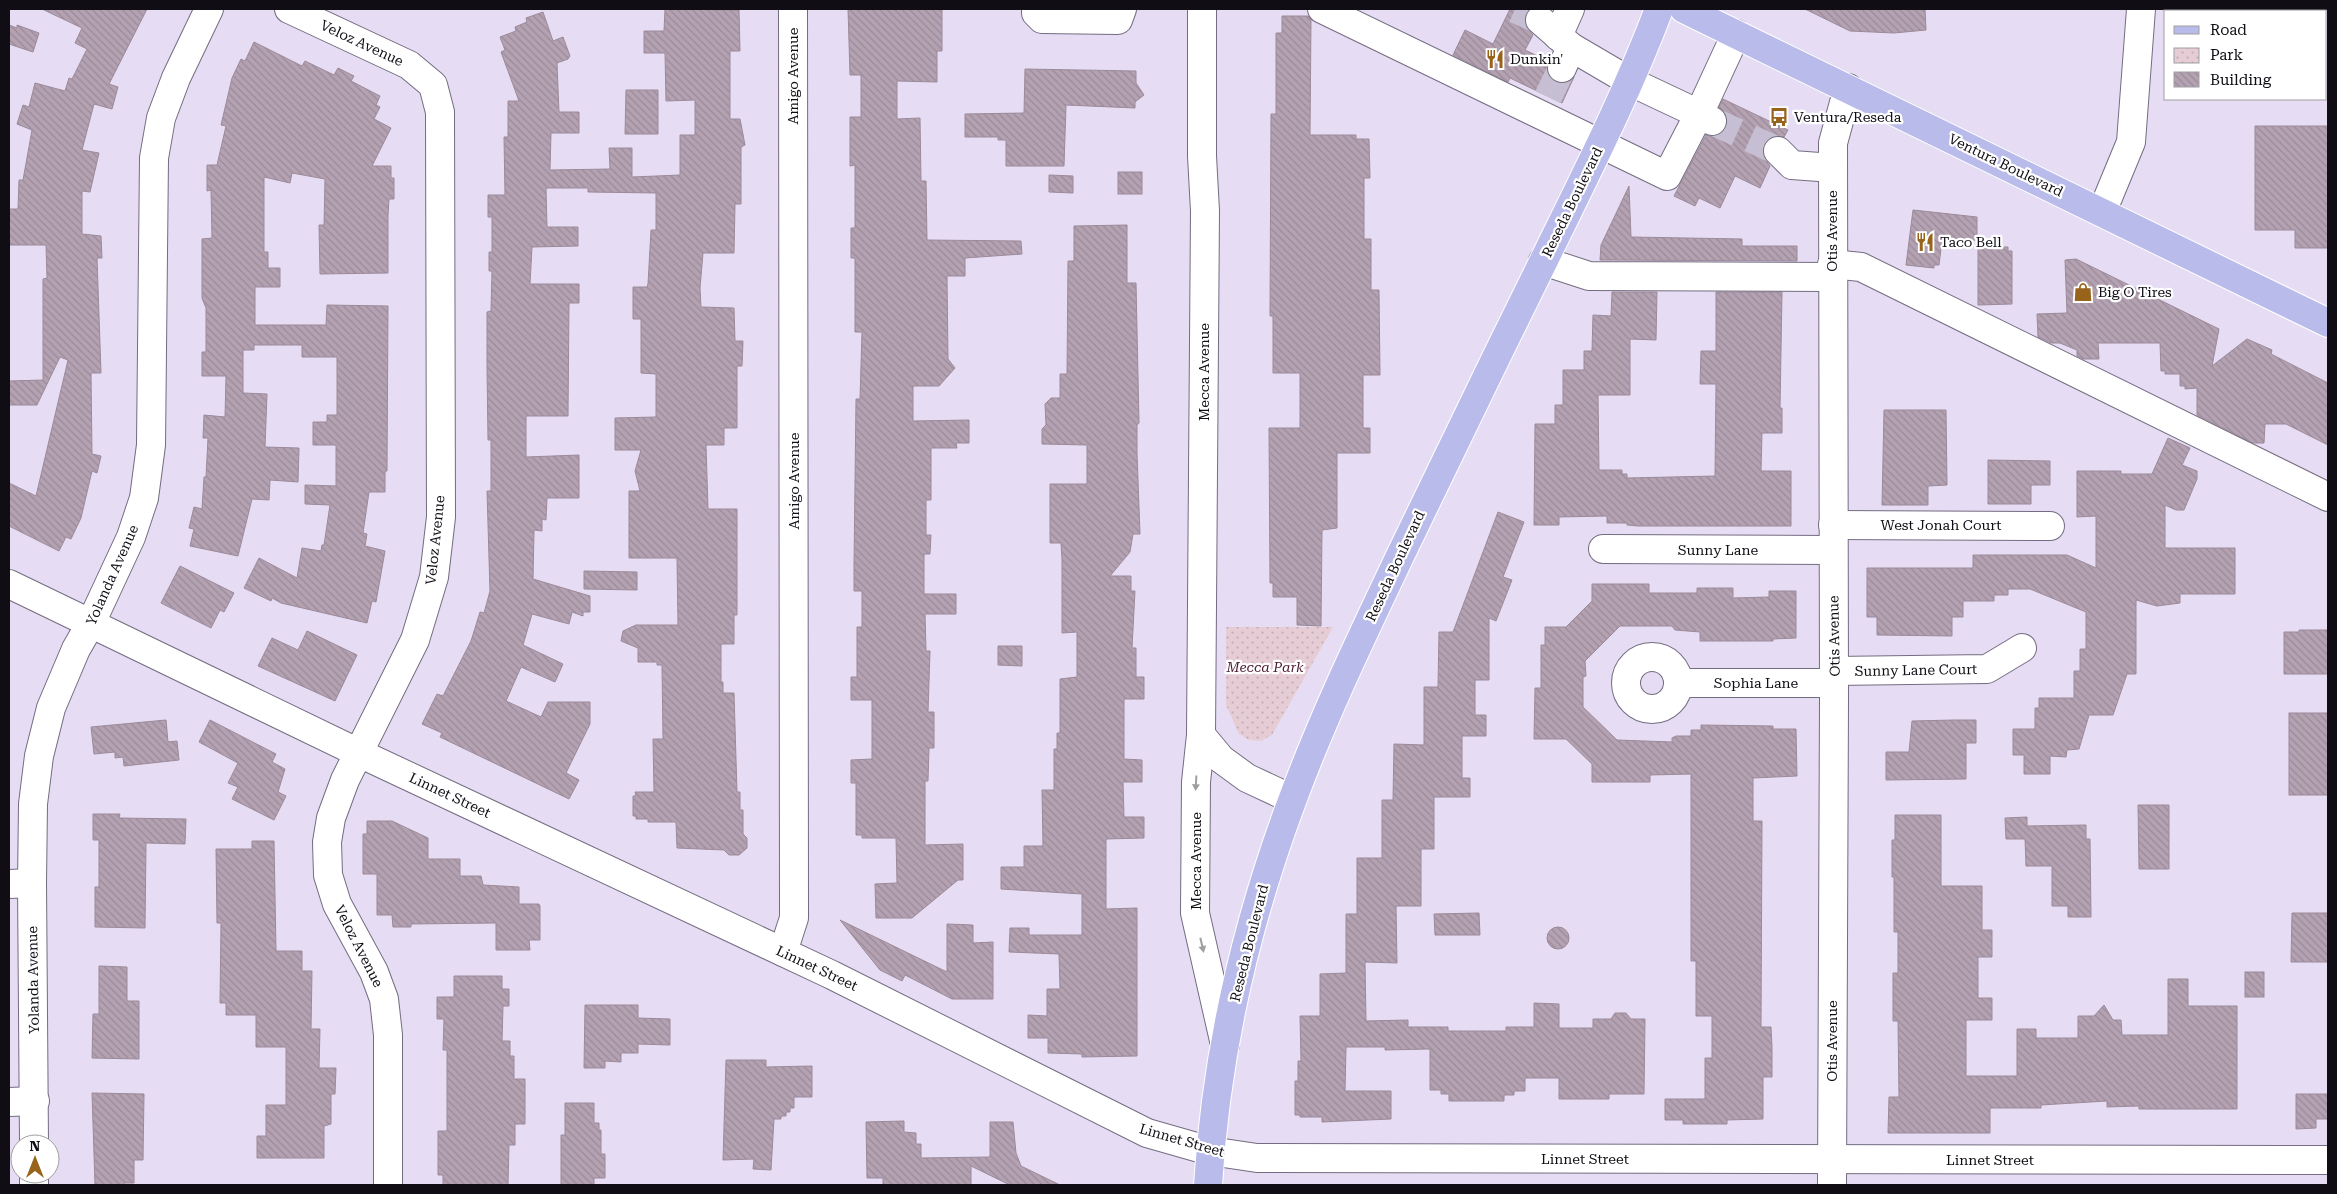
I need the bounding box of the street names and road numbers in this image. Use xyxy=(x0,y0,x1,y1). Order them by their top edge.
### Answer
street label: Veloz Avenue xyxy=(318,17,406,69)
street label: Amigo Avenue xyxy=(785,27,801,124)
street label: Ventura Boulevard xyxy=(1946,130,2066,200)
street label: Reseda Boulevard xyxy=(1538,144,1606,260)
street label: Otis Avenue xyxy=(1824,190,1840,272)
street label: Mecca Avenue xyxy=(1196,323,1212,421)
street label: Amigo Avenue xyxy=(786,432,802,529)
street label: Veloz Avenue xyxy=(422,494,448,585)
street label: Reseda Boulevard xyxy=(1362,508,1428,624)
street label: West Jonah Court xyxy=(1881,517,2001,533)
street label: Yolanda Avenue xyxy=(83,522,141,628)
street label: Sunny Lane xyxy=(1678,542,1758,558)
street label: Otis Avenue xyxy=(1825,595,1843,677)
street label: Sunny Lane Court xyxy=(1855,661,1977,679)
street label: Sophia Lane xyxy=(1714,675,1799,691)
street label: Linnet Street xyxy=(407,769,493,821)
street label: Mecca Avenue xyxy=(1188,812,1204,910)
street label: Reseda Boulevard xyxy=(1227,883,1271,1003)
street label: Veloz Avenue xyxy=(331,902,387,990)
street label: Yolanda Avenue xyxy=(24,925,42,1034)
street label: Linnet Street xyxy=(774,942,860,994)
street label: Otis Avenue xyxy=(1824,1000,1840,1082)
street label: Linnet Street xyxy=(1138,1120,1226,1160)
street label: Linnet Street xyxy=(1541,1151,1629,1167)
street label: Linnet Street xyxy=(1946,1152,2034,1168)

